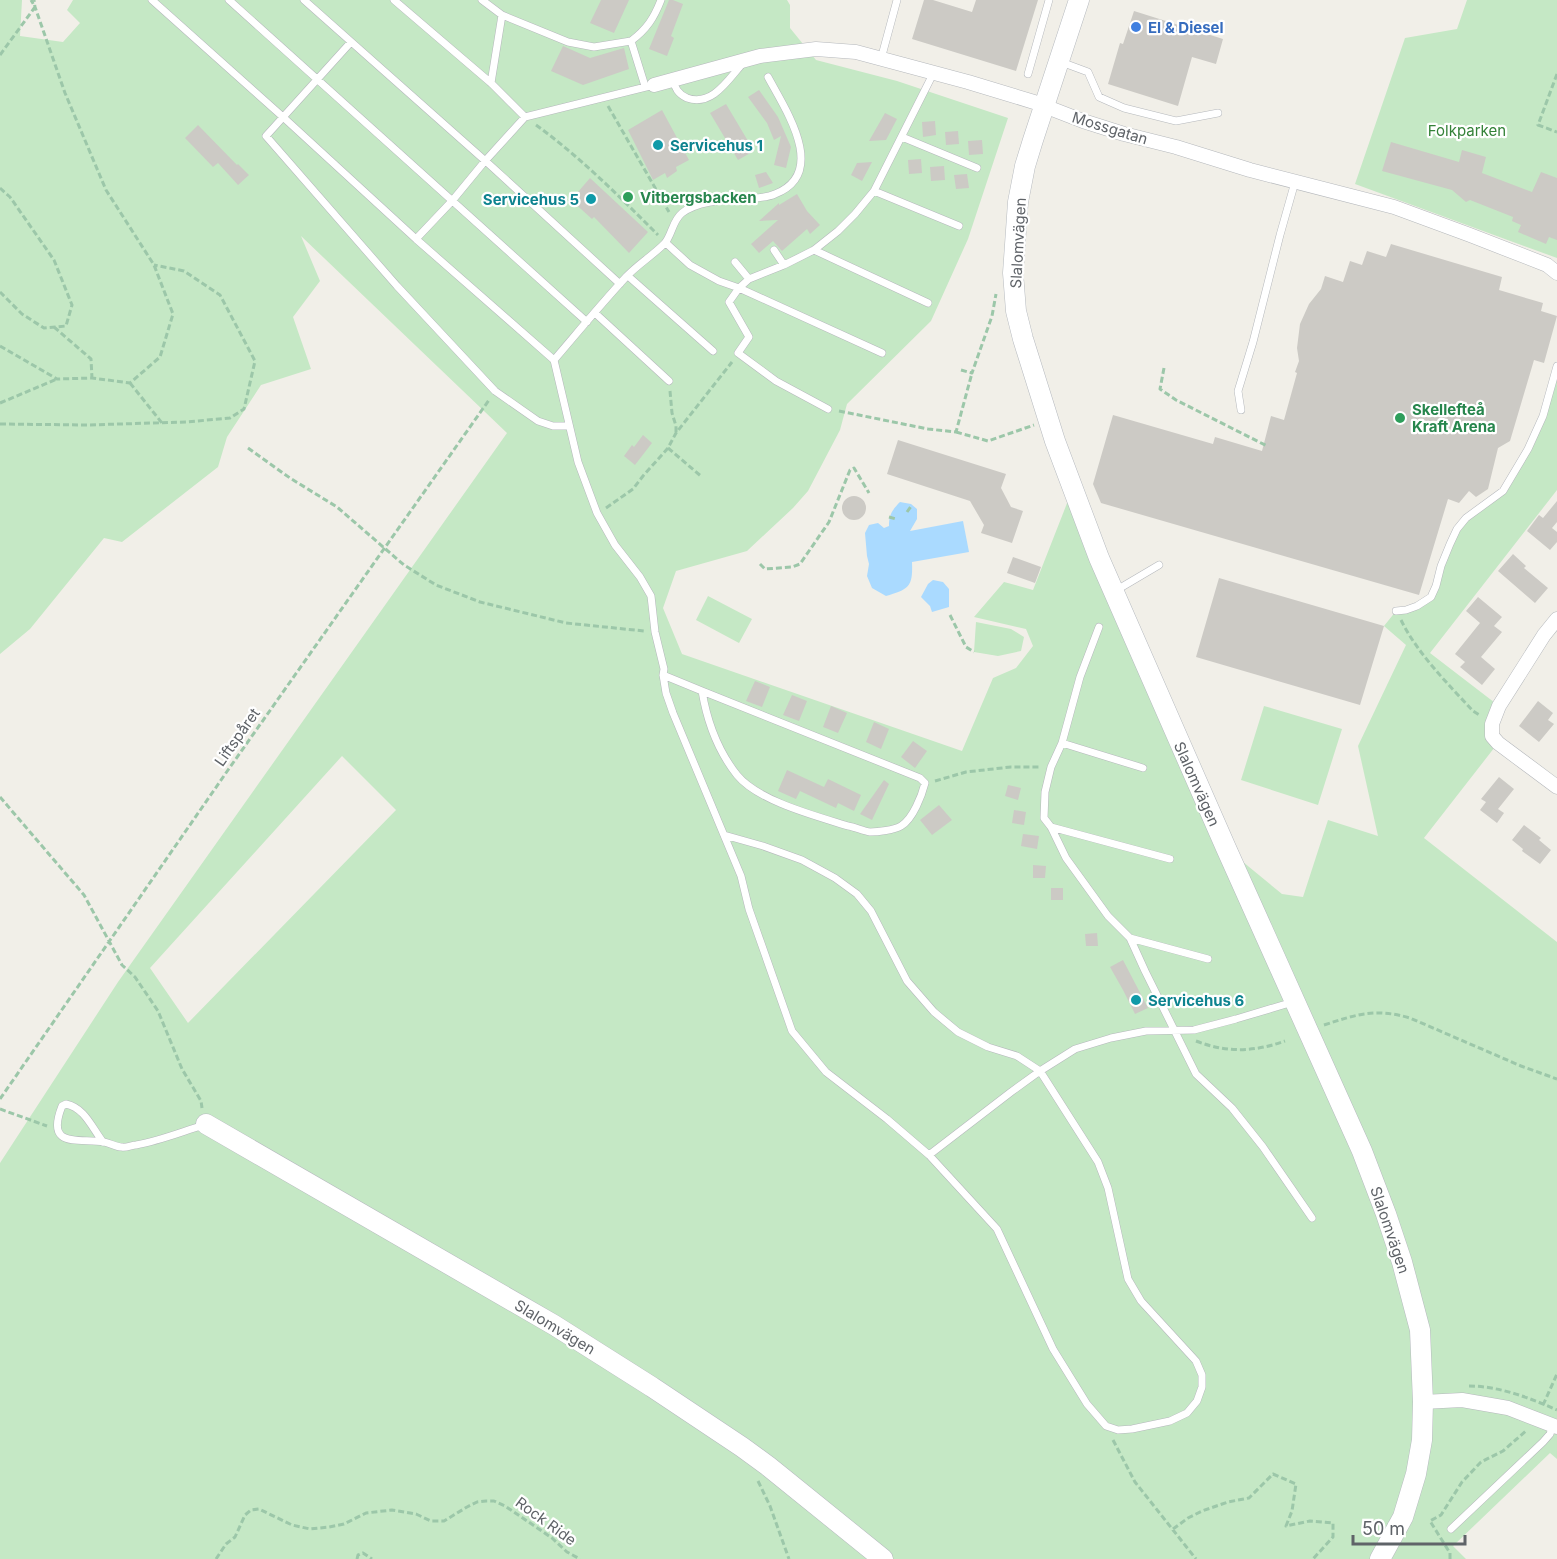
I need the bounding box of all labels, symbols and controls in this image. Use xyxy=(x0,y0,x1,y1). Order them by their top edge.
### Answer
place label: El & Diesel xyxy=(1148,18,1224,37)
marker: El & Diesel xyxy=(1129,20,1143,34)
street label: Mossgatan xyxy=(1070,107,1150,149)
park label: Folkparken xyxy=(1428,121,1506,140)
place label: Servicehus 1 xyxy=(670,136,763,155)
marker: Servicehus 1 xyxy=(651,138,665,152)
place label: Vitbergsbacken xyxy=(640,188,757,207)
place label: Servicehus 5 xyxy=(483,190,579,209)
marker: Vitbergsbacken xyxy=(621,190,635,204)
marker: Servicehus 5 xyxy=(584,192,598,206)
street label: Slalomvägen xyxy=(1006,197,1030,289)
place label: Skellefteå Kraft Arena xyxy=(1412,400,1496,436)
marker: Skellefteå Kraft Arena xyxy=(1393,411,1407,425)
street label: Liftspåret xyxy=(210,704,264,770)
street label: Slalomvägen xyxy=(1170,739,1224,829)
place label: Servicehus 6 xyxy=(1148,991,1245,1010)
marker: Servicehus 6 xyxy=(1129,993,1143,1007)
street label: Slalomvägen xyxy=(1366,1184,1414,1276)
street label: Slalomvägen xyxy=(511,1295,599,1359)
street label: Rock Ride xyxy=(512,1493,580,1549)
scale bar xyxy=(1353,1508,1466,1546)
text: 50 m xyxy=(1362,1518,1405,1539)

